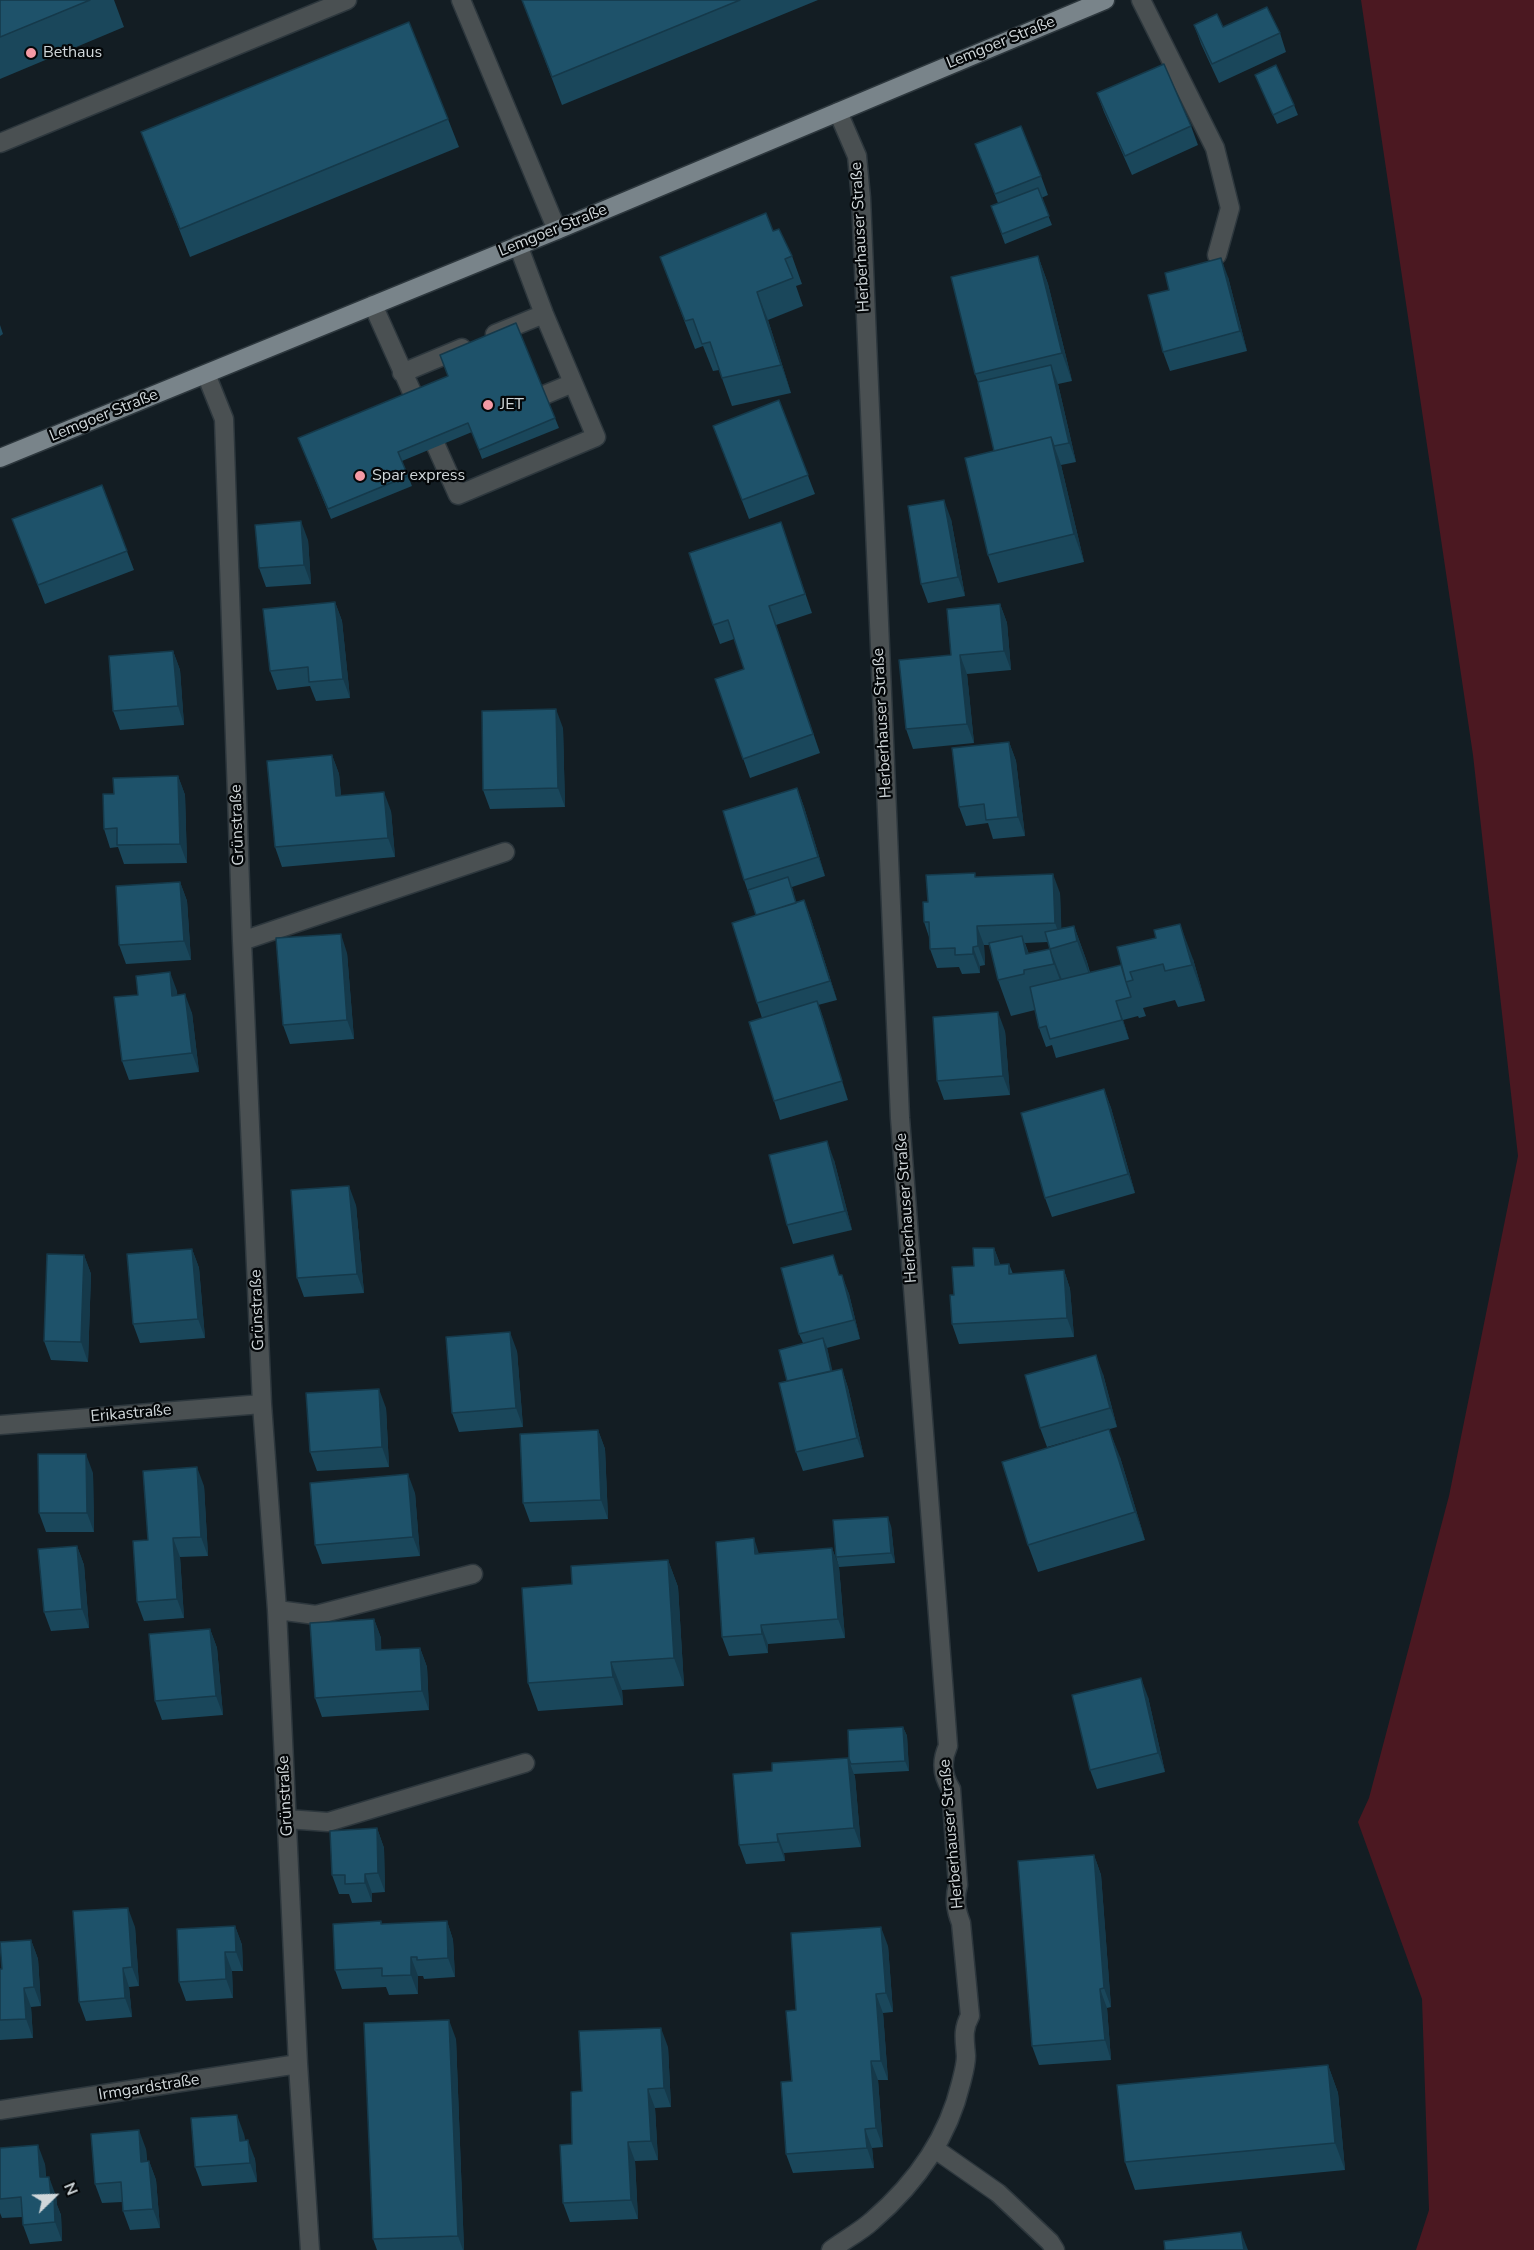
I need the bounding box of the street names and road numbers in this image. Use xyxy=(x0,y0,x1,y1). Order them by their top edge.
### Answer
street label: Lemgoer Straße xyxy=(944,12,1058,74)
street label: Herberhauser Straße xyxy=(847,161,875,313)
street label: Lemgoer Straße xyxy=(496,200,610,262)
street label: Lemgoer Straße xyxy=(47,385,161,447)
street label: Herberhauser Straße xyxy=(869,647,897,799)
street label: Grünstraße xyxy=(227,784,249,866)
street label: Herberhauser Straße xyxy=(892,1132,922,1284)
street label: Grünstraße xyxy=(247,1269,269,1351)
street label: Erikastraße xyxy=(90,1401,172,1427)
street label: Grünstraße xyxy=(274,1755,298,1837)
street label: Herberhauser Straße xyxy=(936,1758,968,1910)
street label: Irmgardstraße xyxy=(97,2071,201,2105)

